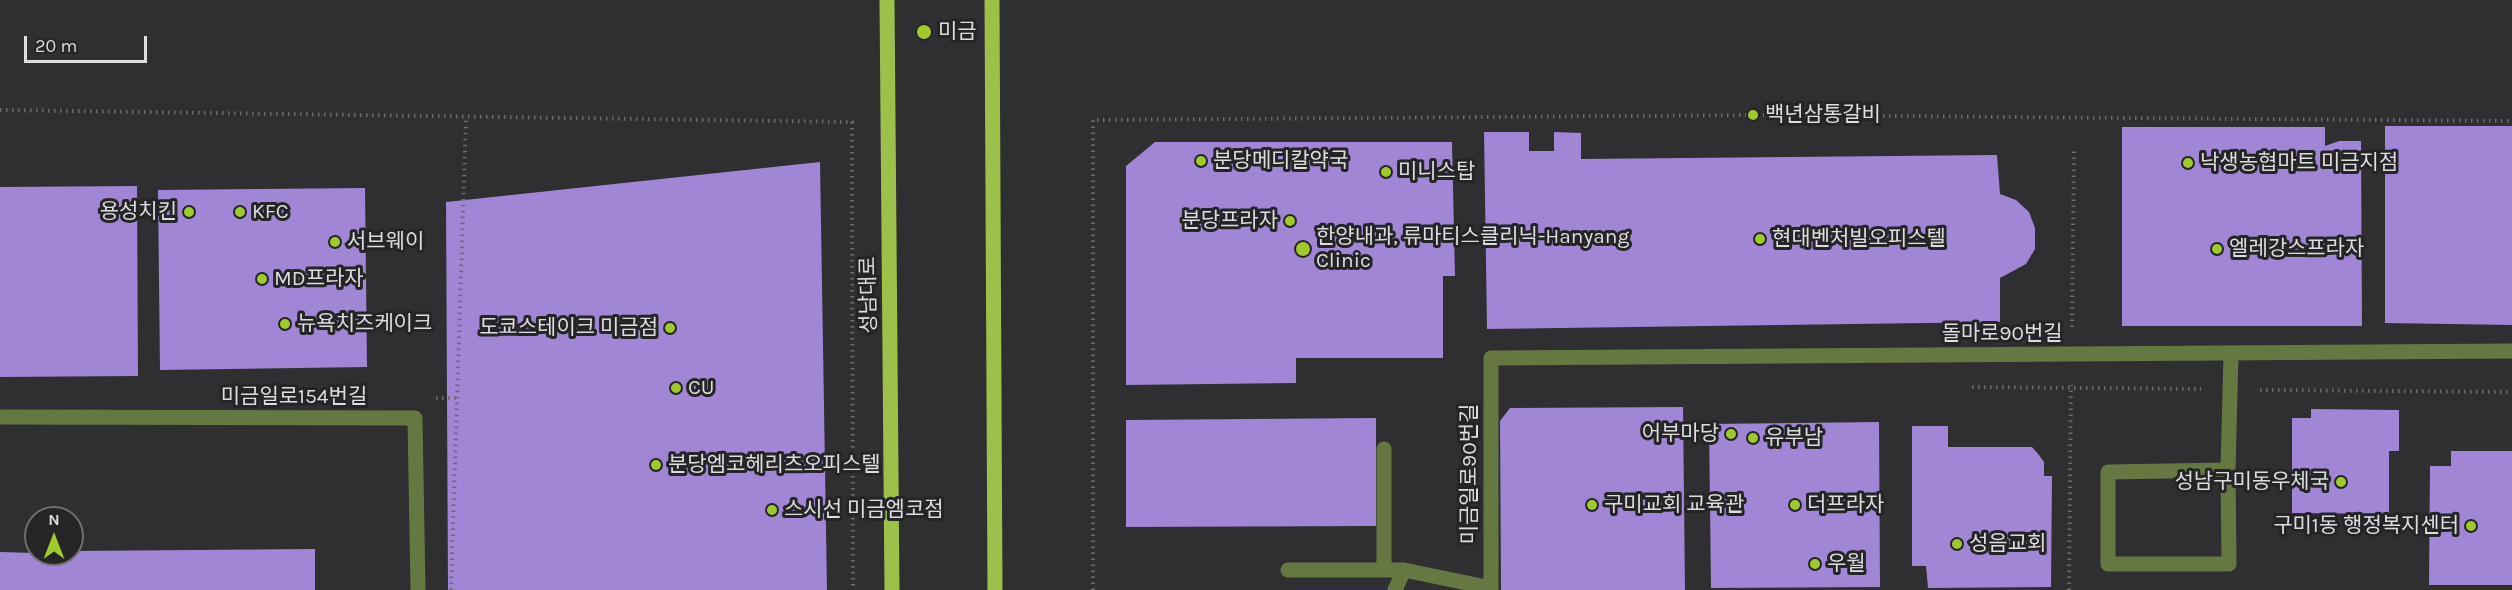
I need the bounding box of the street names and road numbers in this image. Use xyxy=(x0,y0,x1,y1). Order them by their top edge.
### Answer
street label: 성남대로 xyxy=(856,256,882,334)
street label: 돌마로90번길 xyxy=(1941,321,2063,347)
street label: 미금일로154번길 xyxy=(221,384,367,410)
street label: 미금일로90번길 xyxy=(1457,404,1483,544)

